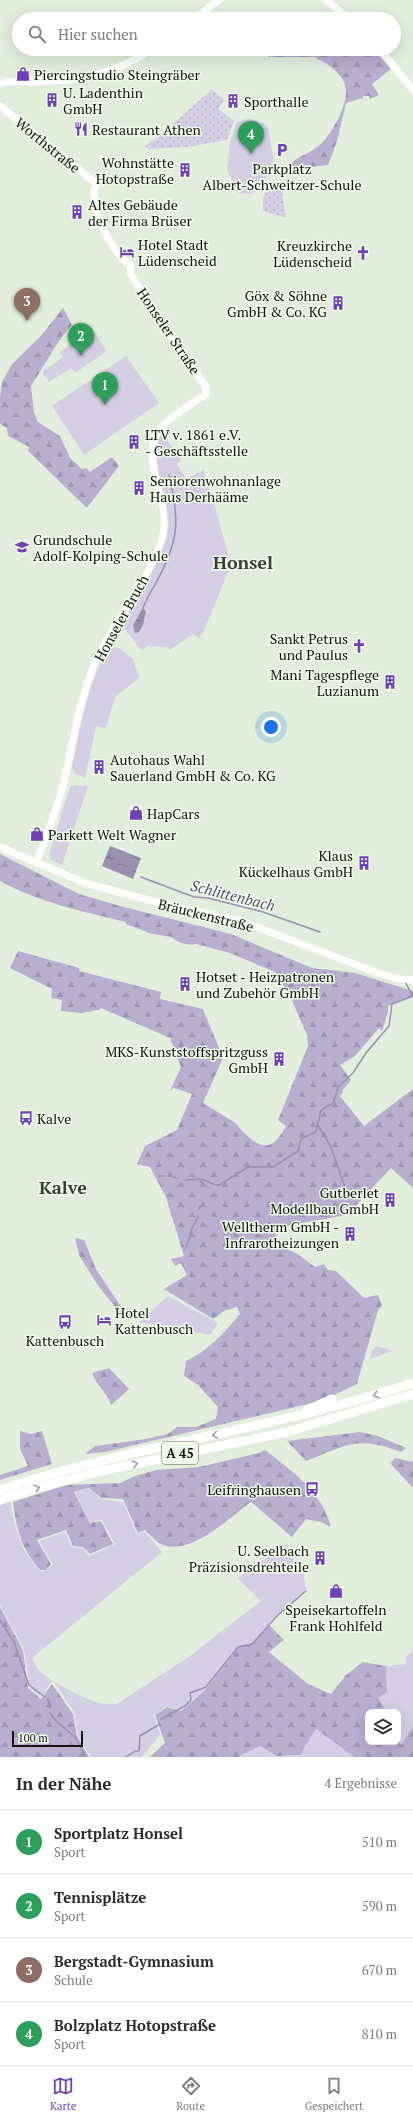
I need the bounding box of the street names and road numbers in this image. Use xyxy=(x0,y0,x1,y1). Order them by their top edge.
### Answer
street label: Worthstraße xyxy=(12,113,84,177)
street label: Honseler Straße xyxy=(133,284,205,378)
street label: Honseler Bruch xyxy=(89,571,153,665)
street label: Bräuckenstraße xyxy=(156,894,256,936)
road number: A 45 xyxy=(162,1442,198,1464)

